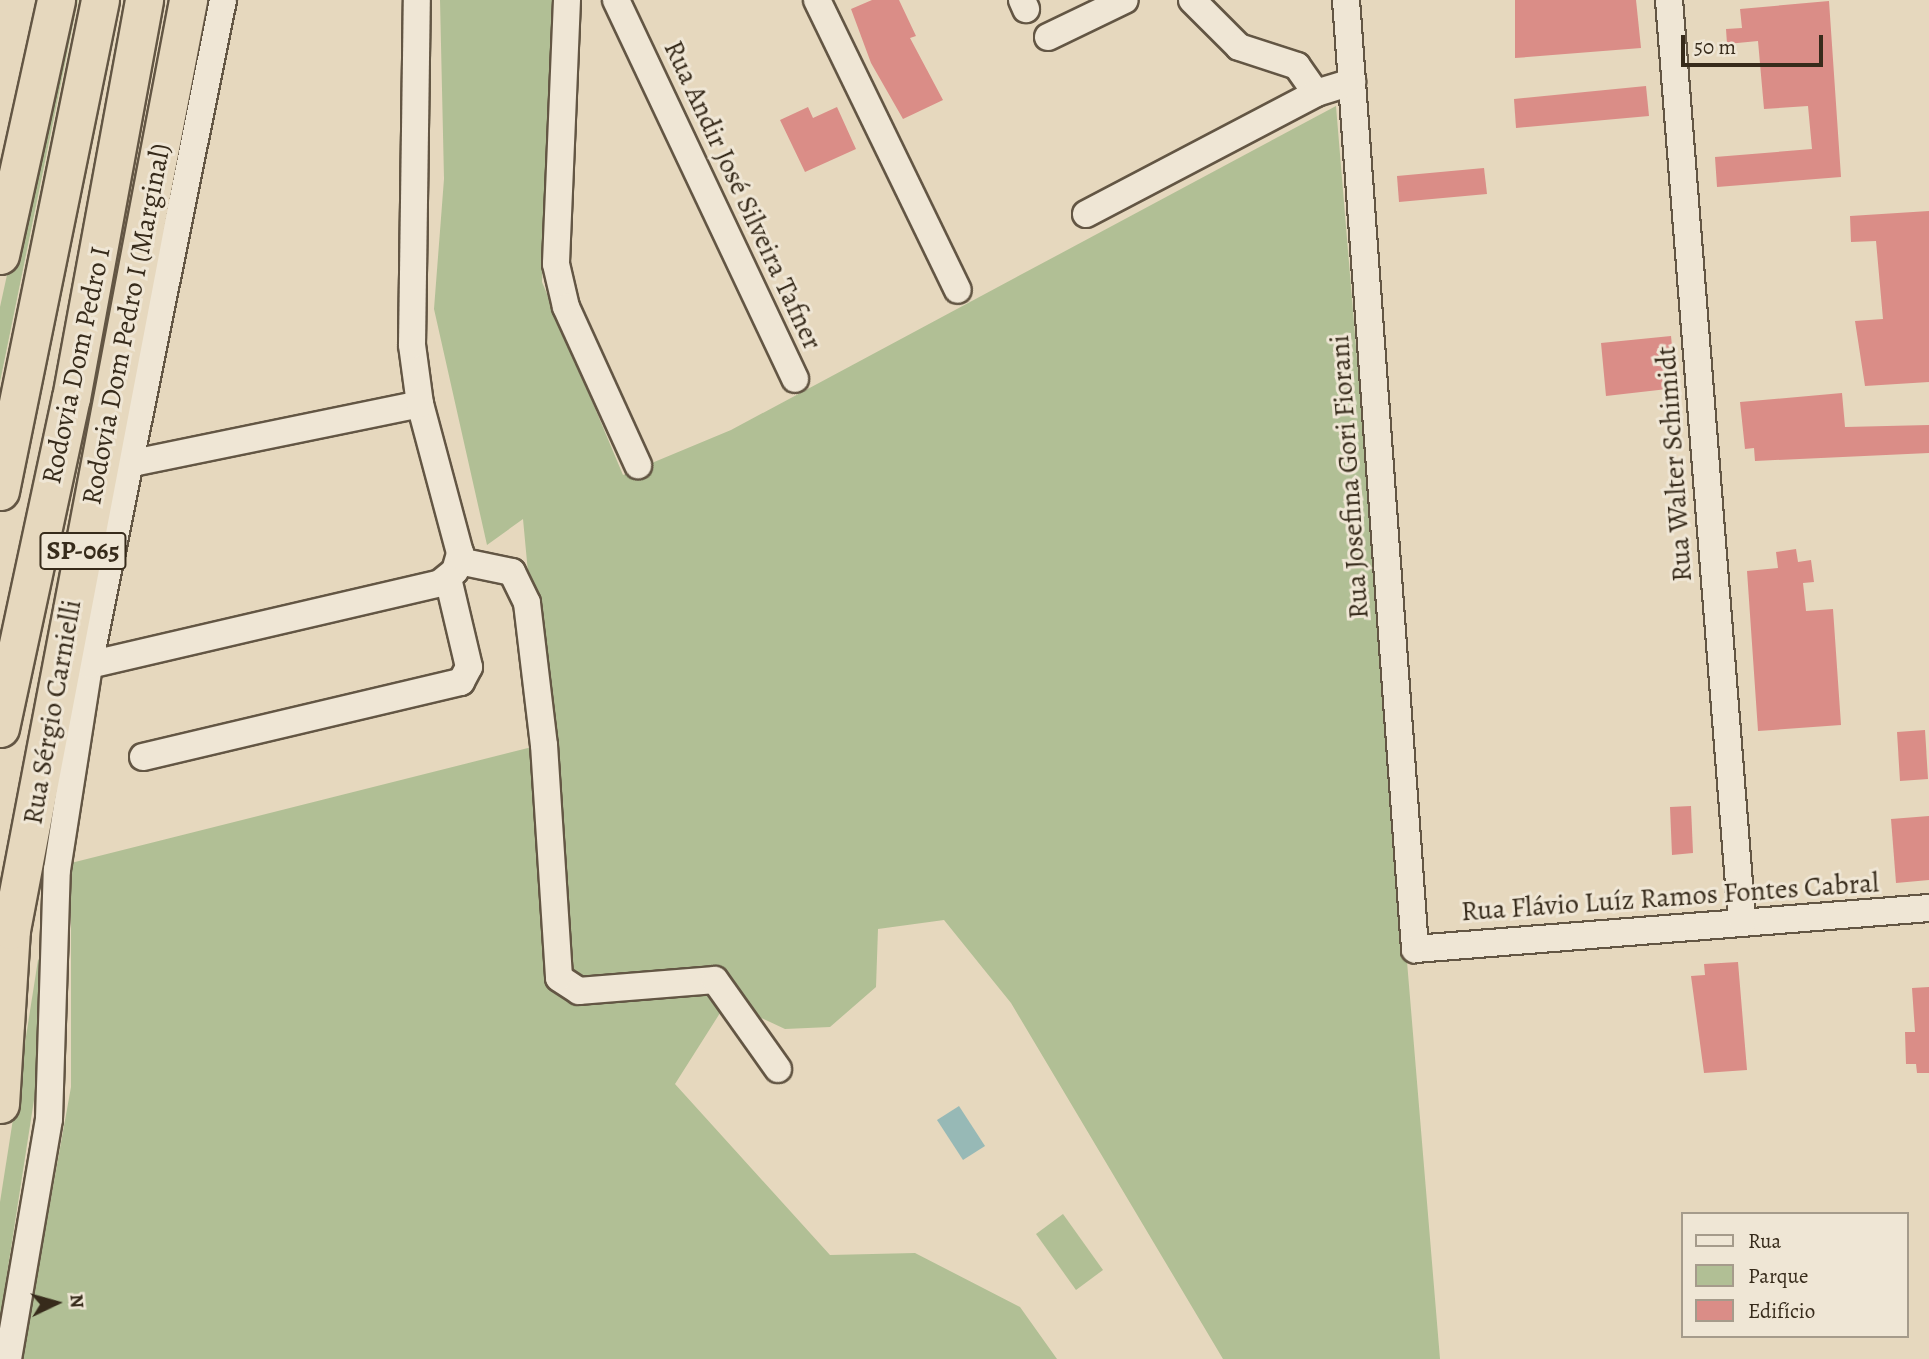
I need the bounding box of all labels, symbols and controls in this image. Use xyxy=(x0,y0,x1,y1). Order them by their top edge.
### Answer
scale bar xyxy=(1684,21,1826,65)
text: 50 m xyxy=(1694,33,1736,61)
street label: Rua Andir José Silveira Tafner xyxy=(657,35,829,355)
street label: Rodovia Dom Pedro I (Marginal) xyxy=(74,141,178,507)
street label: Rodovia Dom Pedro I xyxy=(34,243,118,487)
street label: Rua Josefina Gori Fiorani xyxy=(1322,334,1376,620)
street label: Rua Walter Schimidt xyxy=(1649,345,1699,583)
road number: SP-065 xyxy=(39,528,127,573)
street label: Rua Sérgio Carnielli xyxy=(16,597,88,827)
street label: Rua Flávio Luíz Ramos Fontes Cabral xyxy=(1460,866,1880,928)
legend xyxy=(1680,1212,1908,1338)
text: Rua xyxy=(1748,1227,1781,1255)
text: Parque xyxy=(1748,1262,1808,1290)
north arrow xyxy=(21,1268,91,1338)
text: N xyxy=(63,1293,90,1309)
text: Edifício xyxy=(1748,1297,1815,1325)

